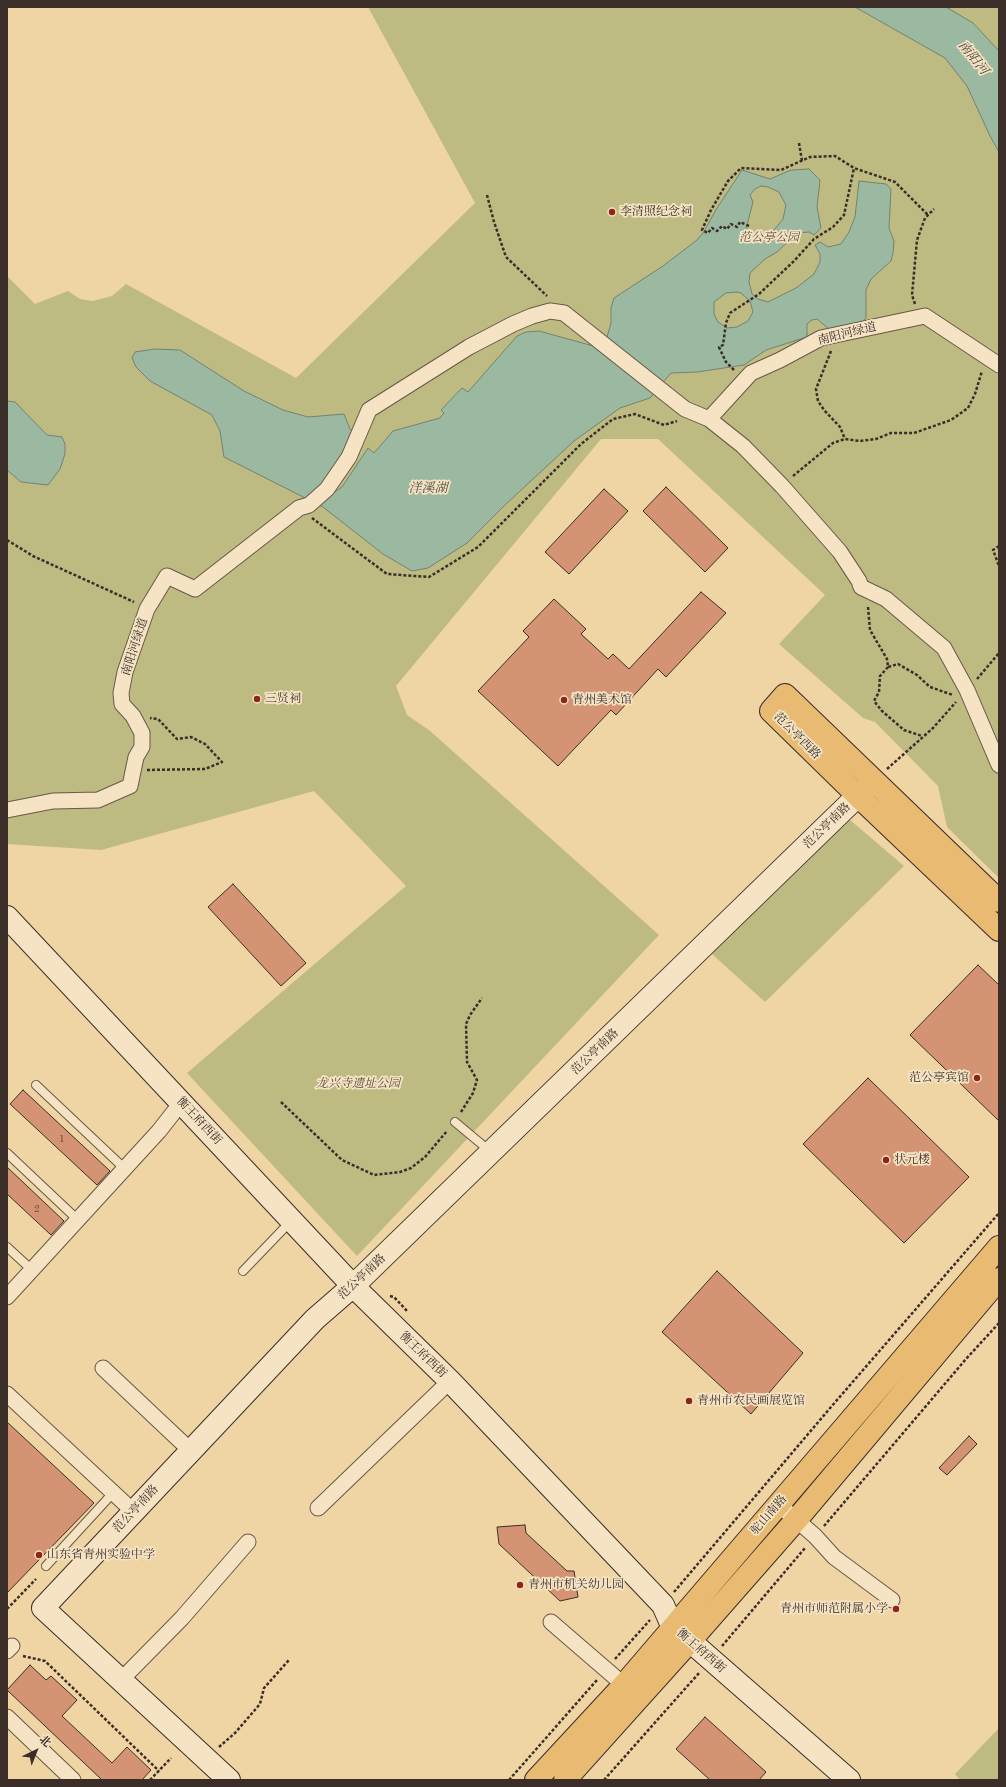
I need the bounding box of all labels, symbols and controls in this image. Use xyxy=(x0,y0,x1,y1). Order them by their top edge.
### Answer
water label: 南阳河 xyxy=(955,38,991,78)
place label: 李清照纪念祠 xyxy=(620,205,692,219)
marker: 李清照纪念祠 xyxy=(607,207,617,217)
park label: 范公亭公园 xyxy=(739,231,799,245)
street label: 南阳河绿道 xyxy=(816,320,878,348)
water label: 洋溪湖 xyxy=(409,481,447,497)
street label: 南阳河绿道 xyxy=(119,616,151,678)
place label: 三贤祠 xyxy=(265,692,301,706)
place label: 青州美术馆 xyxy=(572,693,632,707)
marker: 三贤祠 xyxy=(252,694,262,704)
marker: 青州美术馆 xyxy=(559,695,569,705)
street label: 范公亭西路 xyxy=(771,710,823,762)
street label: 范公亭南路 xyxy=(800,800,854,852)
street label: 范公亭南路 xyxy=(568,1026,622,1078)
place label: 范公亭宾馆 xyxy=(909,1071,969,1085)
marker: 范公亭宾馆 xyxy=(972,1073,982,1083)
park label: 龙兴寺遗址公园 xyxy=(316,1077,400,1091)
street label: 衡王府西街 xyxy=(173,1094,225,1148)
house number: 1 xyxy=(59,1133,65,1145)
place label: 状元楼 xyxy=(894,1153,930,1167)
marker: 状元楼 xyxy=(881,1155,891,1165)
house number: 2 xyxy=(34,1203,40,1215)
street label: 范公亭南路 xyxy=(335,1251,389,1303)
street label: 衡王府西街 xyxy=(396,1329,450,1381)
place label: 青州市农民画展览馆 xyxy=(697,1394,805,1408)
marker: 青州市农民画展览馆 xyxy=(684,1396,694,1406)
street label: 范公亭南路 xyxy=(110,1482,162,1536)
street label: 驼山南路 xyxy=(748,1492,790,1538)
place label: 山东省青州实验中学 xyxy=(47,1548,155,1562)
marker: 山东省青州实验中学 xyxy=(34,1550,44,1560)
place label: 青州市机关幼儿园 xyxy=(528,1578,624,1592)
marker: 青州市机关幼儿园 xyxy=(515,1580,525,1590)
place label: 青州市师范附属小学 xyxy=(780,1602,888,1616)
marker: 青州市师范附属小学 xyxy=(891,1604,901,1614)
street label: 衡王府西街 xyxy=(674,1626,728,1676)
north arrow xyxy=(16,1731,56,1771)
text: 北 xyxy=(37,1734,52,1750)

